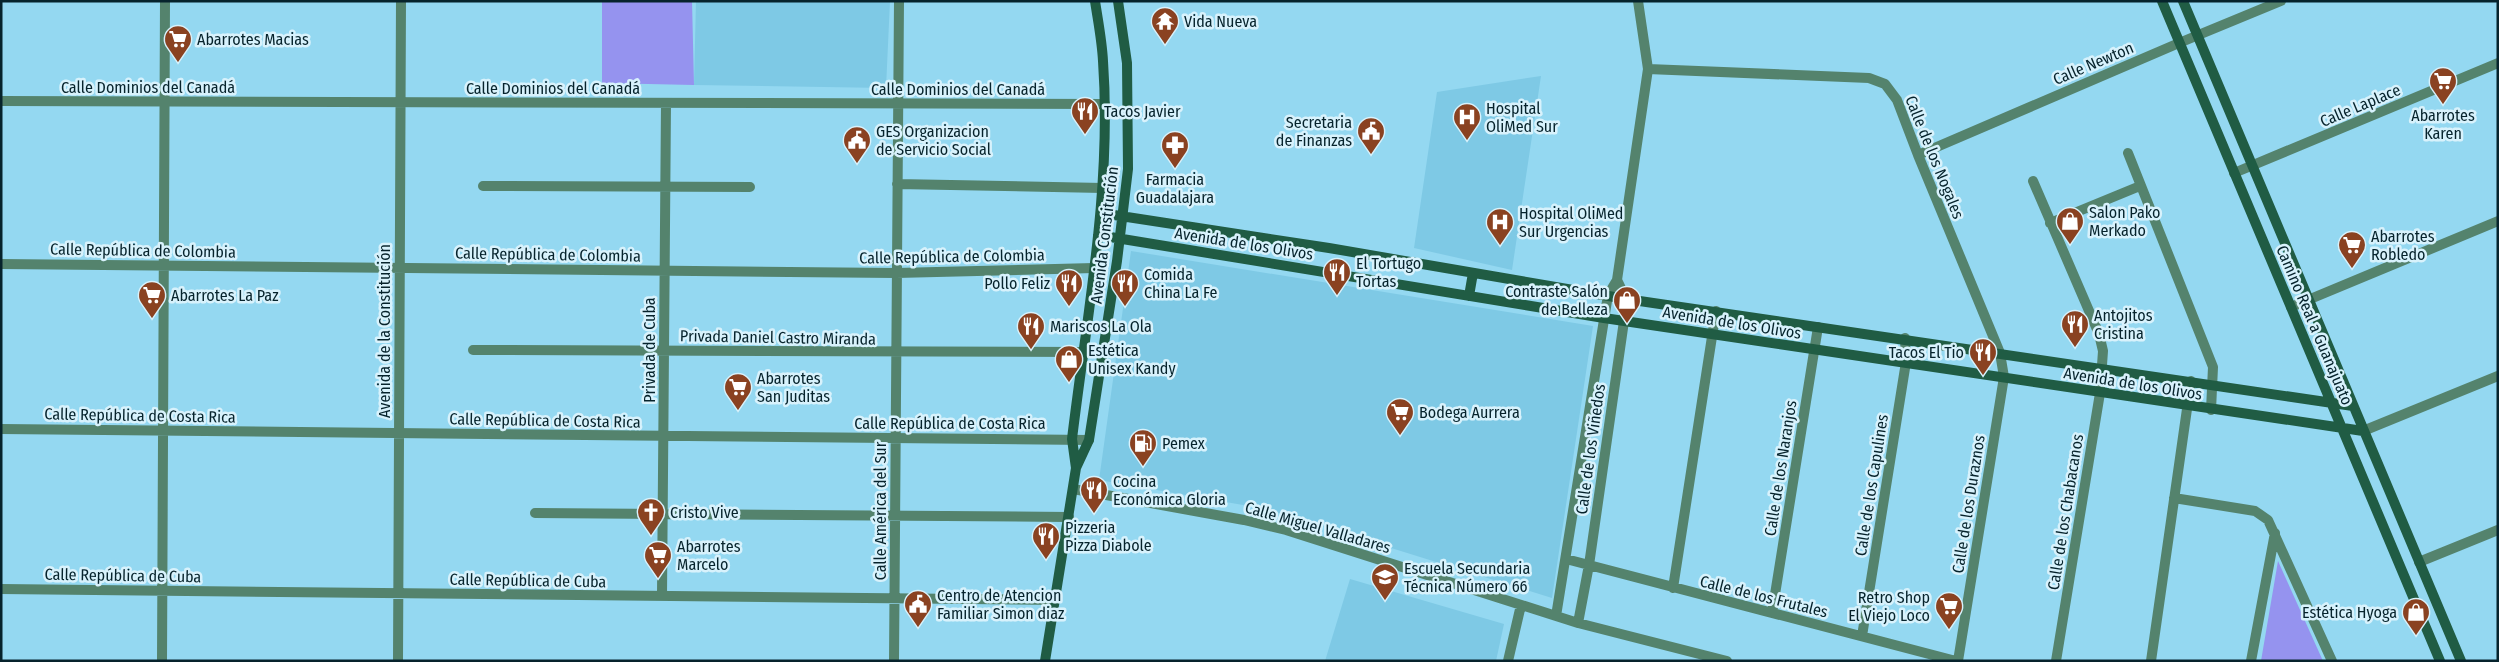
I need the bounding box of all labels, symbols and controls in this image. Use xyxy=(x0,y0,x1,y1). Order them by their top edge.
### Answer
temple icon: Vida Nueva xyxy=(1150,6,1180,45)
place label: Vida Nueva xyxy=(1184,12,1257,31)
supermarket icon: Abarrotes Macias xyxy=(163,24,193,63)
place label: Abarrotes Macias xyxy=(197,30,309,49)
street label: Calle Newton xyxy=(2050,38,2136,89)
supermarket icon: Abarrotes Karen xyxy=(2428,66,2458,105)
street label: Calle Dominios del Canadá xyxy=(61,78,235,97)
street label: Calle Dominios del Canadá xyxy=(466,79,640,98)
street label: Calle Dominios del Canadá xyxy=(871,80,1045,99)
street label: Calle Laplace xyxy=(2317,80,2403,131)
street label: Calle de los Nogales xyxy=(1901,93,1968,222)
restaurant icon: Tacos Javier xyxy=(1070,96,1100,135)
place label: Hospital OliMed Sur xyxy=(1486,99,1558,136)
place label: Tacos Javier xyxy=(1104,102,1181,121)
hospital icon: Hospital OliMed Sur xyxy=(1452,102,1482,141)
place label: Abarrotes Karen xyxy=(2411,106,2475,143)
place label: Secretaria de Finanzas xyxy=(1276,113,1352,150)
public building icon: Secretaria de Finanzas xyxy=(1356,116,1386,155)
place label: GES Organizacion de Servicio Social xyxy=(876,122,991,159)
public building icon: GES Organizacion de Servicio Social xyxy=(842,125,872,164)
pharmacy icon: Farmacia Guadalajara xyxy=(1160,130,1190,169)
street label: Avenida Constitución xyxy=(1087,165,1122,305)
place label: Farmacia Guadalajara xyxy=(1136,170,1214,207)
place label: Salon Pako Merkado xyxy=(2089,203,2160,240)
place label: Hospital OliMed Sur Urgencias xyxy=(1519,204,1623,241)
shop icon: Salon Pako Merkado xyxy=(2055,206,2085,245)
hospital icon: Hospital OliMed Sur Urgencias xyxy=(1485,207,1515,246)
street label: Avenida de los Olivos xyxy=(1173,223,1315,264)
place label: Abarrotes Robledo xyxy=(2371,227,2435,264)
supermarket icon: Abarrotes Robledo xyxy=(2337,230,2367,269)
street label: Calle República de Colombia xyxy=(50,239,236,262)
street label: Calle República de Colombia xyxy=(455,243,641,266)
street label: Camino Real a Guanajuato xyxy=(2272,243,2357,408)
street label: Avenida de la Constitución xyxy=(375,244,394,418)
street label: Calle República de Colombia xyxy=(859,245,1045,268)
place label: El Tortugo Tortas xyxy=(1356,254,1421,291)
restaurant icon: El Tortugo Tortas xyxy=(1322,257,1352,296)
place label: Comida China La Fe xyxy=(1144,265,1217,302)
restaurant icon: Pollo Feliz xyxy=(1054,268,1084,307)
restaurant icon: Comida China La Fe xyxy=(1110,268,1140,307)
place label: Pollo Feliz xyxy=(984,274,1050,293)
supermarket icon: Abarrotes La Paz xyxy=(137,280,167,319)
place label: Contraste Salón de Belleza xyxy=(1505,282,1608,319)
shop icon: Contraste Salón de Belleza xyxy=(1612,285,1642,324)
place label: Abarrotes La Paz xyxy=(171,286,279,305)
street label: Privada de Cuba xyxy=(640,297,659,403)
street label: Avenida de los Olivos xyxy=(1661,302,1803,343)
place label: Antojitos Cristina xyxy=(2094,306,2153,343)
restaurant icon: Antojitos Cristina xyxy=(2060,309,2090,348)
restaurant icon: Mariscos La Ola xyxy=(1016,311,1046,350)
place label: Mariscos La Ola xyxy=(1050,317,1152,336)
street label: Privada Daniel Castro Miranda xyxy=(680,326,876,349)
restaurant icon: Tacos El Tio xyxy=(1968,337,1998,376)
place label: Estética Unisex Kandy xyxy=(1088,341,1176,378)
place label: Tacos El Tio xyxy=(1889,343,1964,362)
shop icon: Estética Unisex Kandy xyxy=(1054,344,1084,383)
street label: Avenida de los Olivos xyxy=(2062,363,2204,404)
place label: Abarrotes San Juditas xyxy=(757,369,830,406)
supermarket icon: Abarrotes San Juditas xyxy=(723,372,753,411)
street label: Calle de los Viñedos xyxy=(1572,383,1609,515)
supermarket icon: Bodega Aurrera xyxy=(1385,397,1415,436)
street label: Calle de los Naranjos xyxy=(1760,399,1801,537)
place label: Bodega Aurrera xyxy=(1419,403,1520,422)
street label: Calle República de Costa Rica xyxy=(44,404,236,427)
street label: Calle República de Costa Rica xyxy=(449,409,641,432)
street label: Calle de los Capulines xyxy=(1851,413,1892,557)
street label: Calle República de Costa Rica xyxy=(854,414,1046,433)
fuel station icon: Pemex xyxy=(1128,428,1158,467)
street label: Calle de los Duraznos xyxy=(1948,433,1989,575)
street label: Calle de los Chabacanos xyxy=(2044,433,2087,591)
place label: Pemex xyxy=(1162,434,1205,453)
street label: Calle América del Sur xyxy=(871,441,890,580)
place label: Cocina Económica Gloria xyxy=(1113,472,1226,509)
restaurant icon: Cocina Económica Gloria xyxy=(1079,475,1109,514)
church icon: Cristo Vive xyxy=(636,497,666,536)
street label: Calle Miguel Valladares xyxy=(1243,498,1393,557)
place label: Cristo Vive xyxy=(670,503,739,522)
place label: Pizzeria Pizza Diabole xyxy=(1065,518,1152,555)
restaurant icon: Pizzeria Pizza Diabole xyxy=(1031,521,1061,560)
place label: Abarrotes Marcelo xyxy=(677,537,741,574)
supermarket icon: Abarrotes Marcelo xyxy=(643,540,673,579)
place label: Escuela Secundaria Técnica Número 66 xyxy=(1404,559,1530,596)
school or university icon: Escuela Secundaria Técnica Número 66 xyxy=(1370,562,1400,601)
street label: Calle República de Cuba xyxy=(44,565,202,586)
street label: Calle República de Cuba xyxy=(449,570,607,591)
street label: Calle de los Frutales xyxy=(1698,571,1830,622)
place label: Centro de Atencion Familiar Simon diaz xyxy=(937,586,1064,623)
place label: Retro Shop El Viejo Loco xyxy=(1848,588,1930,625)
public building icon: Centro de Atencion Familiar Simon diaz xyxy=(903,589,933,628)
supermarket icon: Retro Shop El Viejo Loco xyxy=(1934,591,1964,630)
shop icon: Estética Hyoga xyxy=(2401,597,2431,636)
place label: Estética Hyoga xyxy=(2302,603,2397,622)

